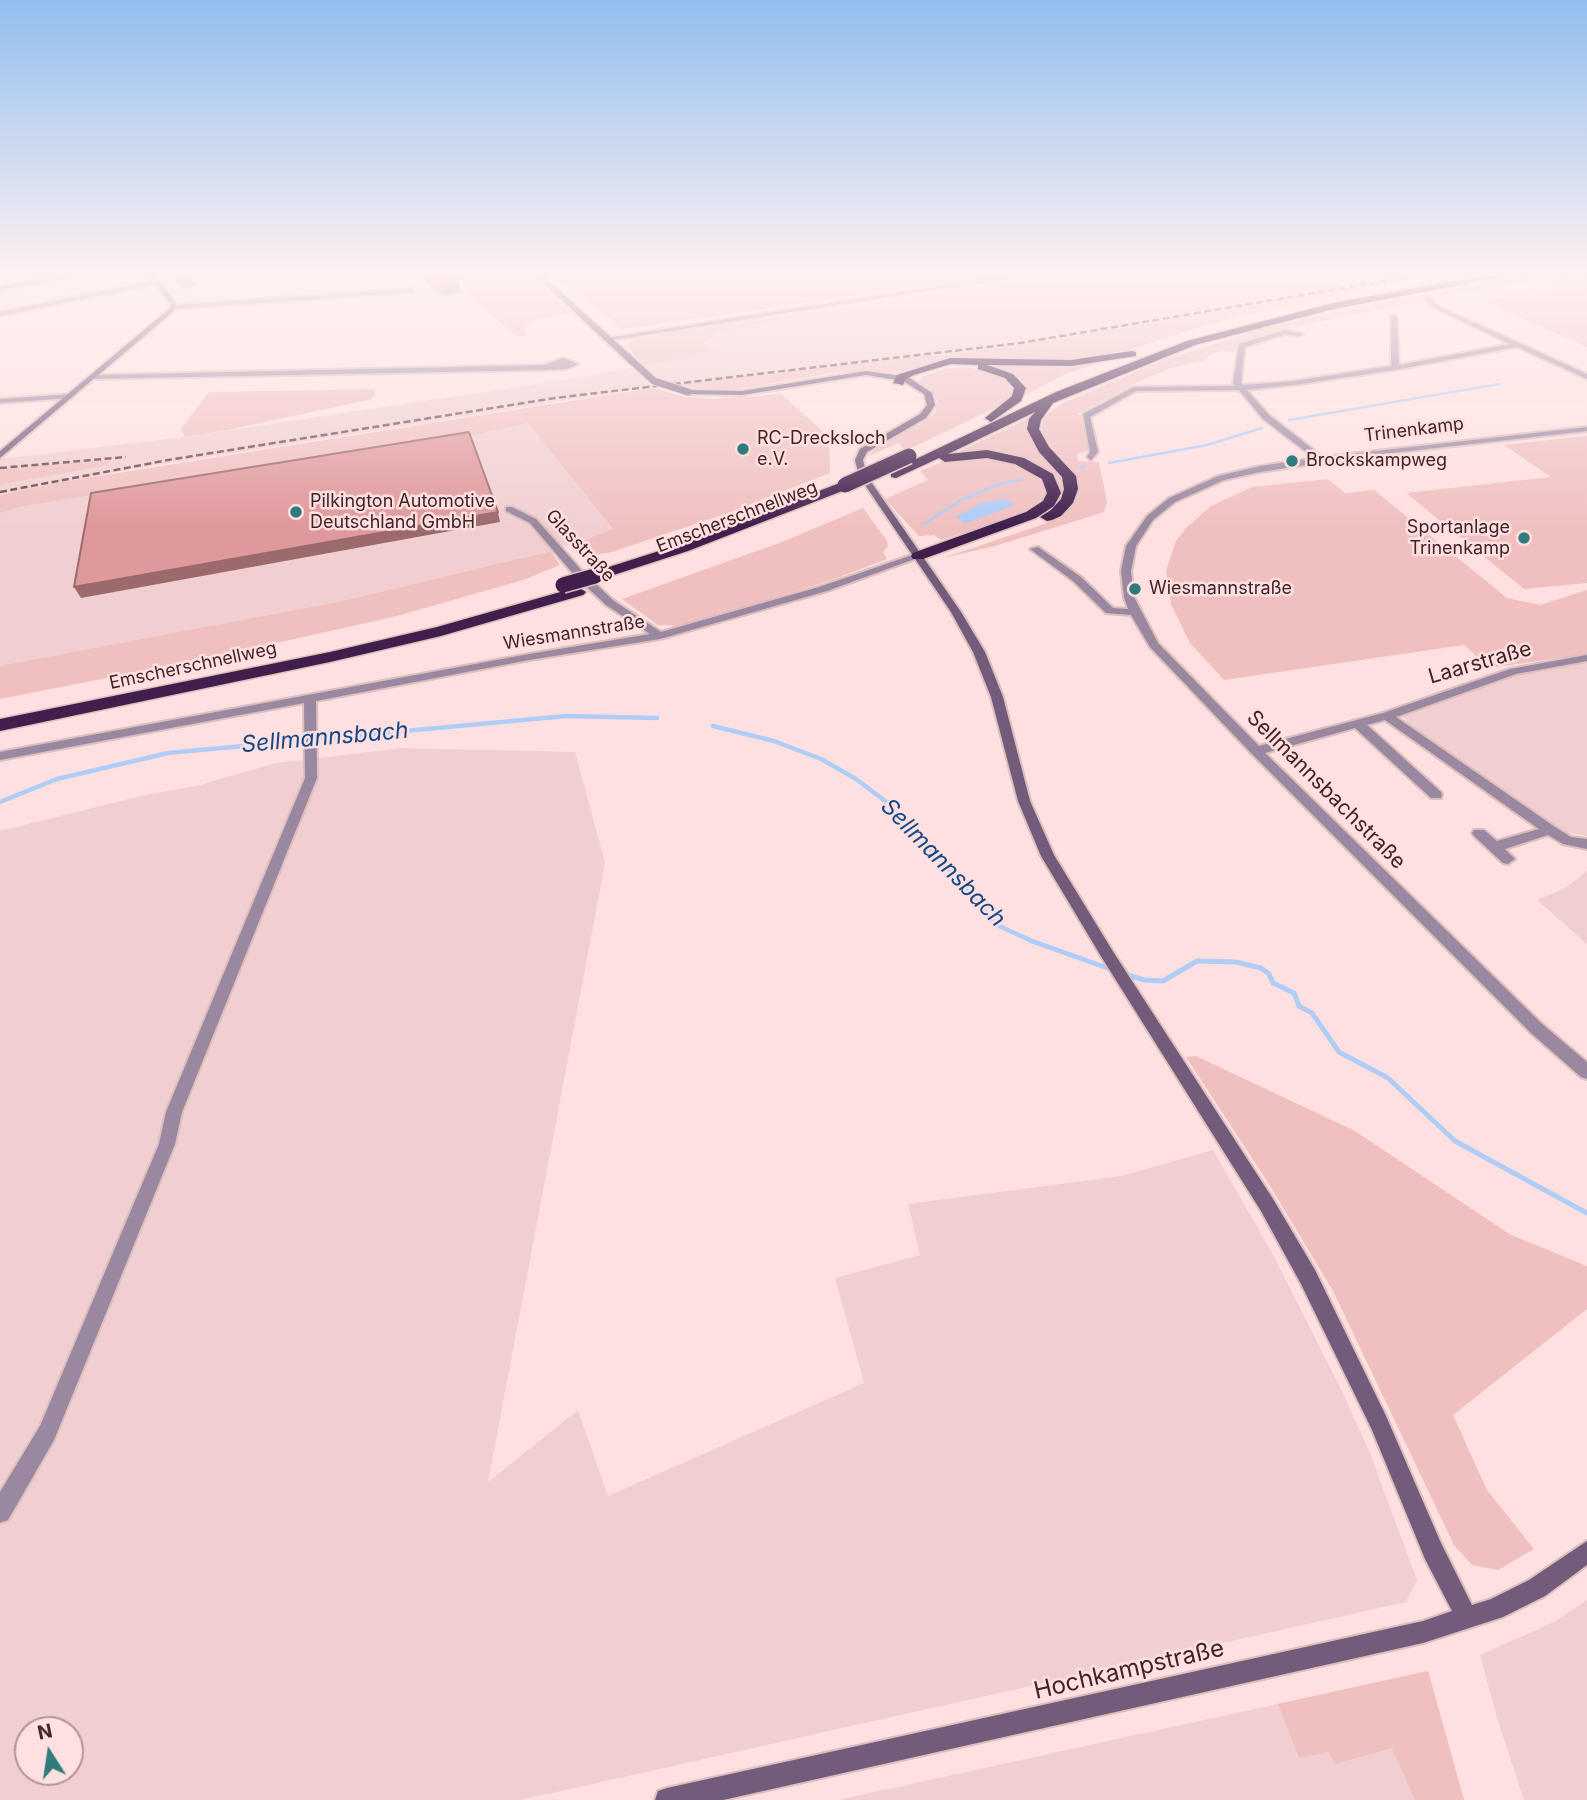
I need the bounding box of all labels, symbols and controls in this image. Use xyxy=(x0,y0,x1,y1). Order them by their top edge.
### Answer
street label: Trinenkamp xyxy=(1363,413,1465,447)
place label: RC-Drecksloch e.V. xyxy=(757,428,886,471)
marker: RC-Drecksloch e.V. xyxy=(735,441,751,457)
place label: Brockskampweg xyxy=(1306,450,1447,472)
marker: Brockskampweg xyxy=(1284,453,1300,469)
street label: Emscherschnellweg xyxy=(654,476,820,558)
place label: Pilkington Automotive Deutschland GmbH xyxy=(310,491,495,534)
marker: Pilkington Automotive Deutschland GmbH xyxy=(288,504,304,520)
street label: Glasstraße xyxy=(541,505,619,587)
place label: Sportanlage Trinenkamp xyxy=(1407,517,1510,560)
marker: Sportanlage Trinenkamp xyxy=(1516,530,1532,546)
place label: Wiesmannstraße xyxy=(1149,578,1292,600)
marker: Wiesmannstraße xyxy=(1127,581,1143,597)
street label: Wiesmannstraße xyxy=(502,611,646,655)
street label: Laarstraße xyxy=(1425,636,1535,690)
street label: Emscherschnellweg xyxy=(107,638,279,694)
street label: Sellmannsbachstraße xyxy=(1241,705,1411,875)
water label: Sellmannsbach xyxy=(240,717,410,759)
water label: Sellmannsbach xyxy=(875,793,1011,933)
street label: Hochkampstraße xyxy=(1031,1634,1227,1706)
north arrow xyxy=(14,1716,84,1786)
text: N xyxy=(35,1719,54,1745)

